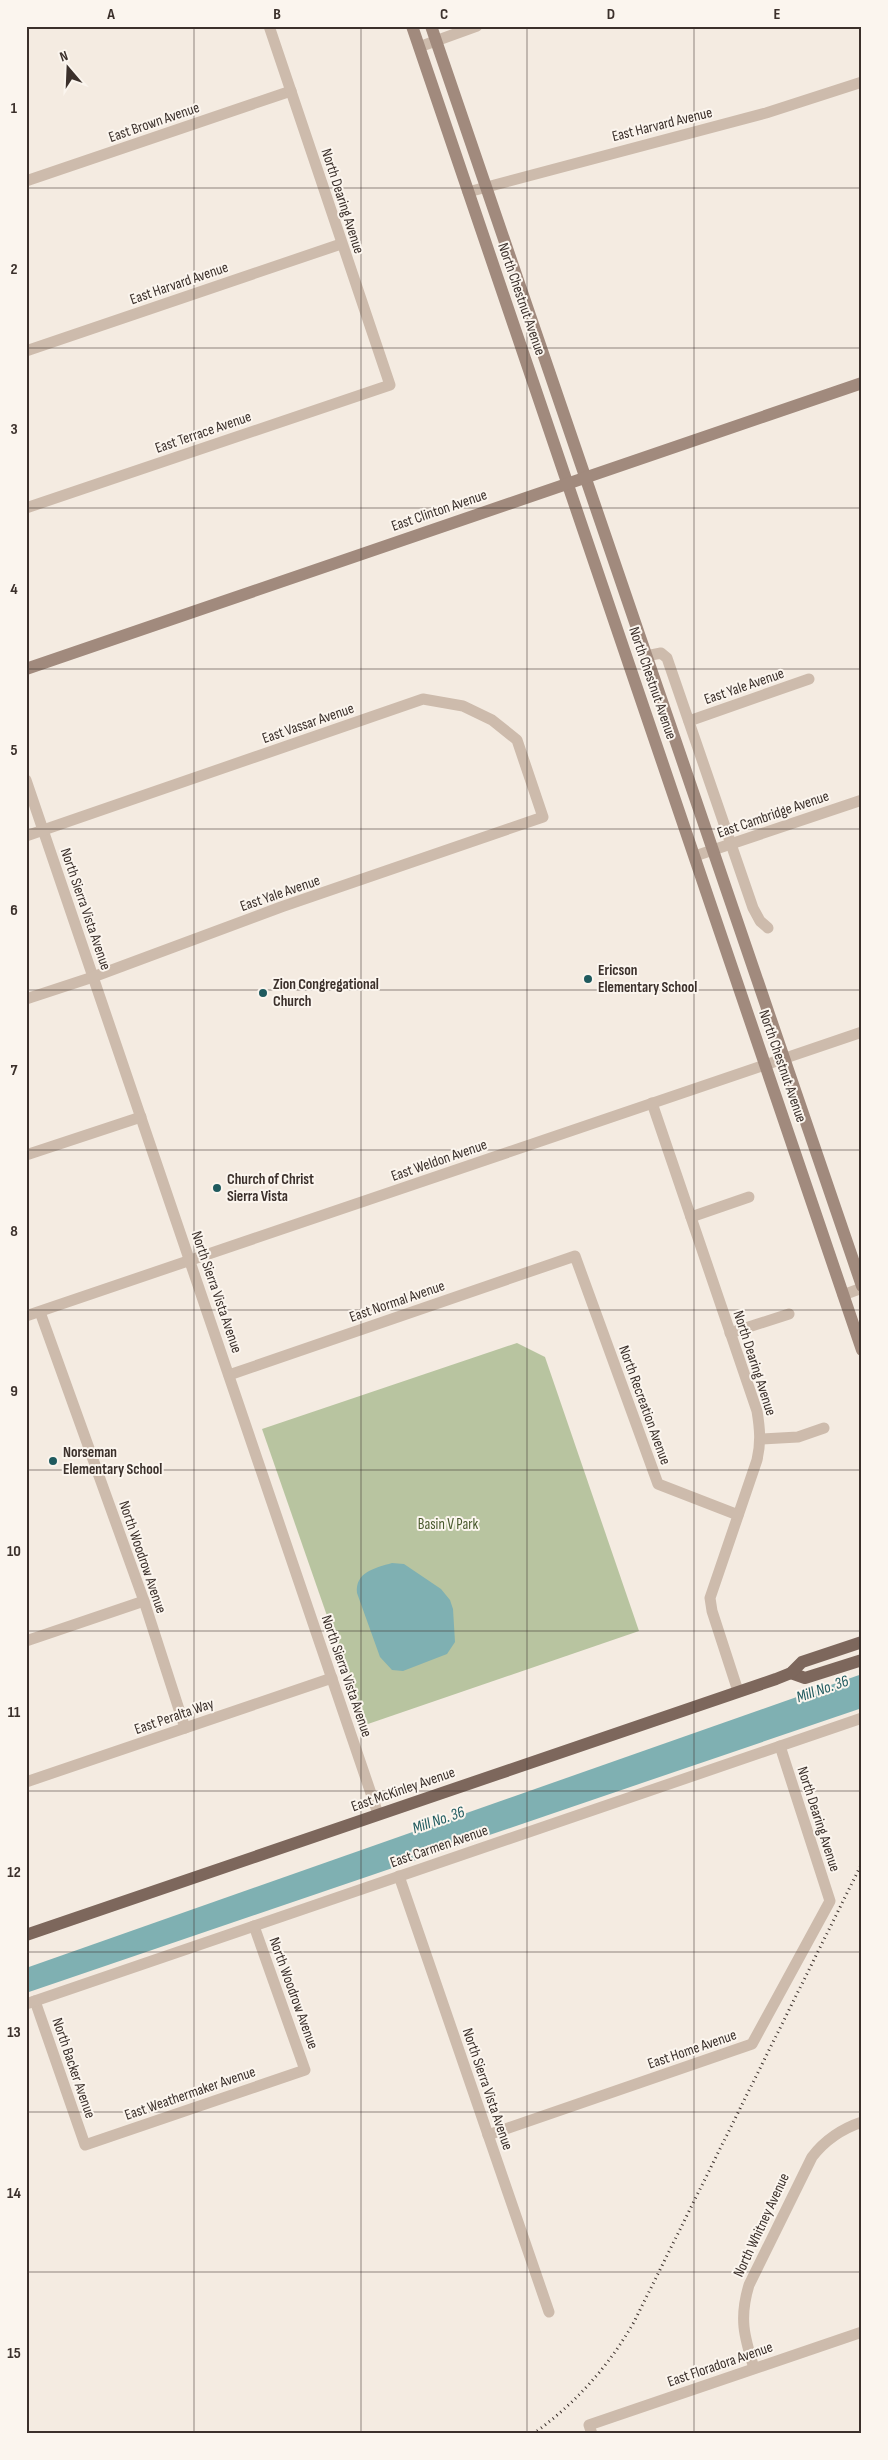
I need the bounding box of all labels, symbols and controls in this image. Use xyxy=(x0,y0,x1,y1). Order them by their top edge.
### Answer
text: A xyxy=(106,5,115,24)
text: B xyxy=(273,5,281,24)
text: C xyxy=(440,5,448,24)
text: D xyxy=(607,5,615,24)
text: E xyxy=(774,5,781,24)
north arrow xyxy=(42,42,92,92)
text: N xyxy=(58,47,70,65)
street label: East Brown Avenue xyxy=(106,98,202,147)
text: 1 xyxy=(11,99,18,118)
street label: East Harvard Avenue xyxy=(610,103,714,146)
street label: North Dearing Avenue xyxy=(317,146,368,256)
street label: North Chestnut Avenue xyxy=(493,240,550,358)
street label: East Harvard Avenue xyxy=(128,258,231,309)
text: 2 xyxy=(10,260,18,279)
street label: East Terrace Avenue xyxy=(153,407,254,458)
text: 3 xyxy=(10,420,18,439)
street label: East Clinton Avenue xyxy=(389,485,490,536)
text: 4 xyxy=(10,580,18,599)
street label: North Chestnut Avenue xyxy=(624,624,681,742)
street label: East Yale Avenue xyxy=(702,664,787,709)
street label: East Vassar Avenue xyxy=(260,699,357,748)
text: 5 xyxy=(10,741,18,760)
street label: East Cambridge Avenue xyxy=(715,786,832,843)
street label: North Sierra Vista Avenue xyxy=(56,846,115,973)
street label: East Yale Avenue xyxy=(238,871,323,916)
text: 6 xyxy=(10,901,18,920)
place label: Ericson Elementary School xyxy=(598,961,697,997)
marker: Ericson Elementary School xyxy=(582,973,594,985)
place label: Zion Congregational Church xyxy=(273,975,379,1011)
marker: Zion Congregational Church xyxy=(257,987,269,999)
street label: North Chestnut Avenue xyxy=(754,1007,811,1125)
text: 7 xyxy=(11,1061,18,1080)
street label: East Weldon Avenue xyxy=(389,1135,490,1186)
place label: Church of Christ Sierra Vista xyxy=(227,1170,314,1206)
marker: Church of Christ Sierra Vista xyxy=(211,1182,223,1194)
text: 8 xyxy=(10,1222,18,1241)
street label: North Sierra Vista Avenue xyxy=(187,1229,246,1356)
street label: East Normal Avenue xyxy=(347,1276,447,1327)
street label: North Dearing Avenue xyxy=(729,1308,780,1418)
street label: North Recreation Avenue xyxy=(614,1343,675,1467)
text: 9 xyxy=(10,1382,18,1401)
place label: Norseman Elementary School xyxy=(63,1443,162,1479)
marker: Norseman Elementary School xyxy=(47,1455,59,1467)
street label: North Woodrow Avenue xyxy=(114,1498,171,1616)
park label: Basin V Park xyxy=(418,1515,479,1534)
text: 10 xyxy=(7,1542,21,1561)
street label: North Sierra Vista Avenue xyxy=(317,1613,376,1740)
water label: Mill No. 36 xyxy=(794,1672,851,1707)
street label: East Peralta Way xyxy=(132,1694,216,1739)
text: 11 xyxy=(8,1703,21,1722)
street label: East McKinley Avenue xyxy=(349,1763,458,1816)
street label: North Dearing Avenue xyxy=(793,1764,844,1874)
water label: Mill No. 36 xyxy=(410,1803,467,1838)
street label: East Carmen Avenue xyxy=(388,1821,491,1872)
text: 12 xyxy=(7,1863,21,1882)
street label: North Woodrow Avenue xyxy=(264,1935,323,2052)
street label: North Backer Avenue xyxy=(47,2015,100,2121)
text: 13 xyxy=(7,2023,21,2042)
street label: East Home Avenue xyxy=(645,2025,739,2074)
street label: North Sierra Vista Avenue xyxy=(458,2026,517,2153)
street label: East Weathermaker Avenue xyxy=(122,2062,258,2125)
street label: North Whitney Avenue xyxy=(729,2170,794,2280)
text: 14 xyxy=(7,2184,21,2203)
street label: East Floradora Avenue xyxy=(665,2338,775,2391)
text: 15 xyxy=(7,2344,21,2363)

